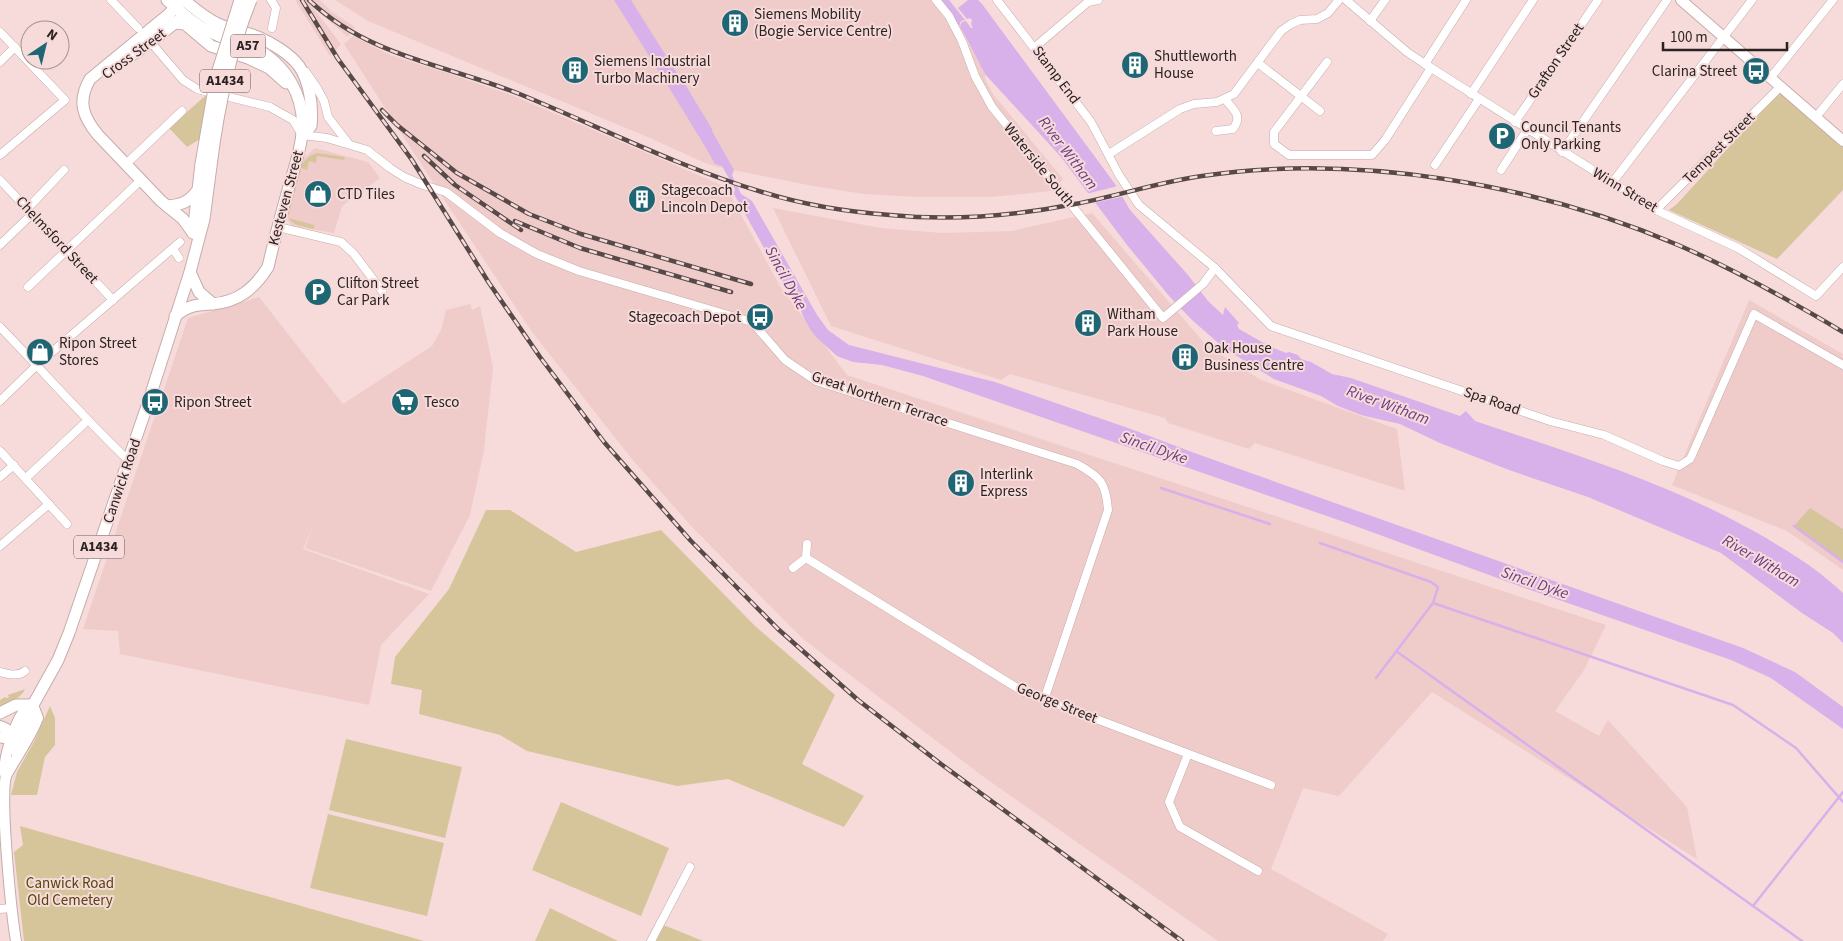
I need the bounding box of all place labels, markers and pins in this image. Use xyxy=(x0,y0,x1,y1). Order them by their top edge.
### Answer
place label: Siemens Mobility (Bogie Service Centre) xyxy=(754,4,892,42)
building icon: Siemens Mobility (Bogie Service Centre) xyxy=(720,8,750,38)
place label: Shuttleworth House xyxy=(1154,46,1237,84)
building icon: Shuttleworth House xyxy=(1120,50,1150,80)
place label: Siemens Industrial Turbo Machinery xyxy=(594,51,711,89)
building icon: Siemens Industrial Turbo Machinery xyxy=(560,55,590,85)
bus stop icon: Clarina Street xyxy=(1741,56,1771,86)
place label: Clarina Street xyxy=(1652,61,1737,82)
place label: Council Tenants Only Parking xyxy=(1521,117,1621,155)
parking icon: Council Tenants Only Parking xyxy=(1487,121,1517,151)
shop icon: CTD Tiles xyxy=(303,179,333,209)
place label: Stagecoach Lincoln Depot xyxy=(661,180,748,218)
place label: CTD Tiles xyxy=(337,184,395,205)
building icon: Stagecoach Lincoln Depot xyxy=(627,184,657,214)
place label: Clifton Street Car Park xyxy=(337,273,419,311)
parking icon: Clifton Street Car Park xyxy=(303,277,333,307)
bus stop icon: Stagecoach Depot xyxy=(745,302,775,332)
place label: Witham Park House xyxy=(1107,304,1178,342)
place label: Stagecoach Depot xyxy=(628,307,741,328)
building icon: Witham Park House xyxy=(1073,308,1103,338)
place label: Ripon Street Stores xyxy=(59,333,136,371)
shop icon: Ripon Street Stores xyxy=(25,337,55,367)
place label: Oak House Business Centre xyxy=(1204,338,1304,376)
building icon: Oak House Business Centre xyxy=(1170,342,1200,372)
bus stop icon: Ripon Street xyxy=(140,387,170,417)
supermarket icon: Tesco xyxy=(390,387,420,417)
place label: Ripon Street xyxy=(174,392,251,413)
place label: Tesco xyxy=(424,392,459,413)
place label: Interlink Express xyxy=(980,464,1033,502)
building icon: Interlink Express xyxy=(946,468,976,498)

